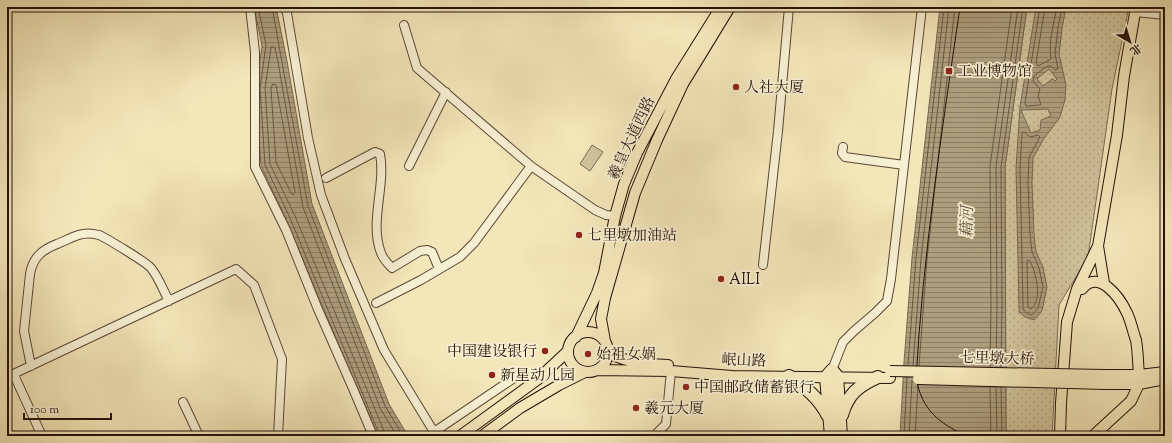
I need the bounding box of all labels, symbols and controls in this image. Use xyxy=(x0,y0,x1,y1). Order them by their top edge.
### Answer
north arrow xyxy=(1110,22,1150,62)
text: 北 xyxy=(1126,39,1145,59)
place label: 工业博物馆 xyxy=(957,62,1032,83)
marker: 工业博物馆 xyxy=(944,66,954,76)
place label: 人社大厦 xyxy=(744,78,804,99)
marker: 人社大厦 xyxy=(731,82,741,92)
street label: 羲皇大道西路 xyxy=(604,93,661,184)
water label: 藉河 xyxy=(957,203,980,238)
place label: 七里墩加油站 xyxy=(587,226,677,247)
marker: 七里墩加油站 xyxy=(574,230,584,240)
place label: AILI xyxy=(729,270,760,291)
marker: AILI xyxy=(716,274,726,284)
place label: 中国建设银行 xyxy=(447,342,537,363)
place label: 始祖女娲 xyxy=(596,345,656,366)
marker: 中国建设银行 xyxy=(540,346,550,356)
street label: 七里墩大桥 xyxy=(959,348,1035,371)
marker: 始祖女娲 xyxy=(583,349,593,359)
street label: 岷山路 xyxy=(721,350,767,373)
place label: 新星动儿园 xyxy=(500,366,575,387)
marker: 新星动儿园 xyxy=(487,370,497,380)
place label: 中国邮政储蓄银行 xyxy=(694,378,814,399)
marker: 中国邮政储蓄银行 xyxy=(681,382,691,392)
scale bar xyxy=(24,395,111,421)
place label: 羲元大厦 xyxy=(644,399,704,420)
text: 100 m xyxy=(30,401,59,419)
marker: 羲元大厦 xyxy=(631,403,641,413)

